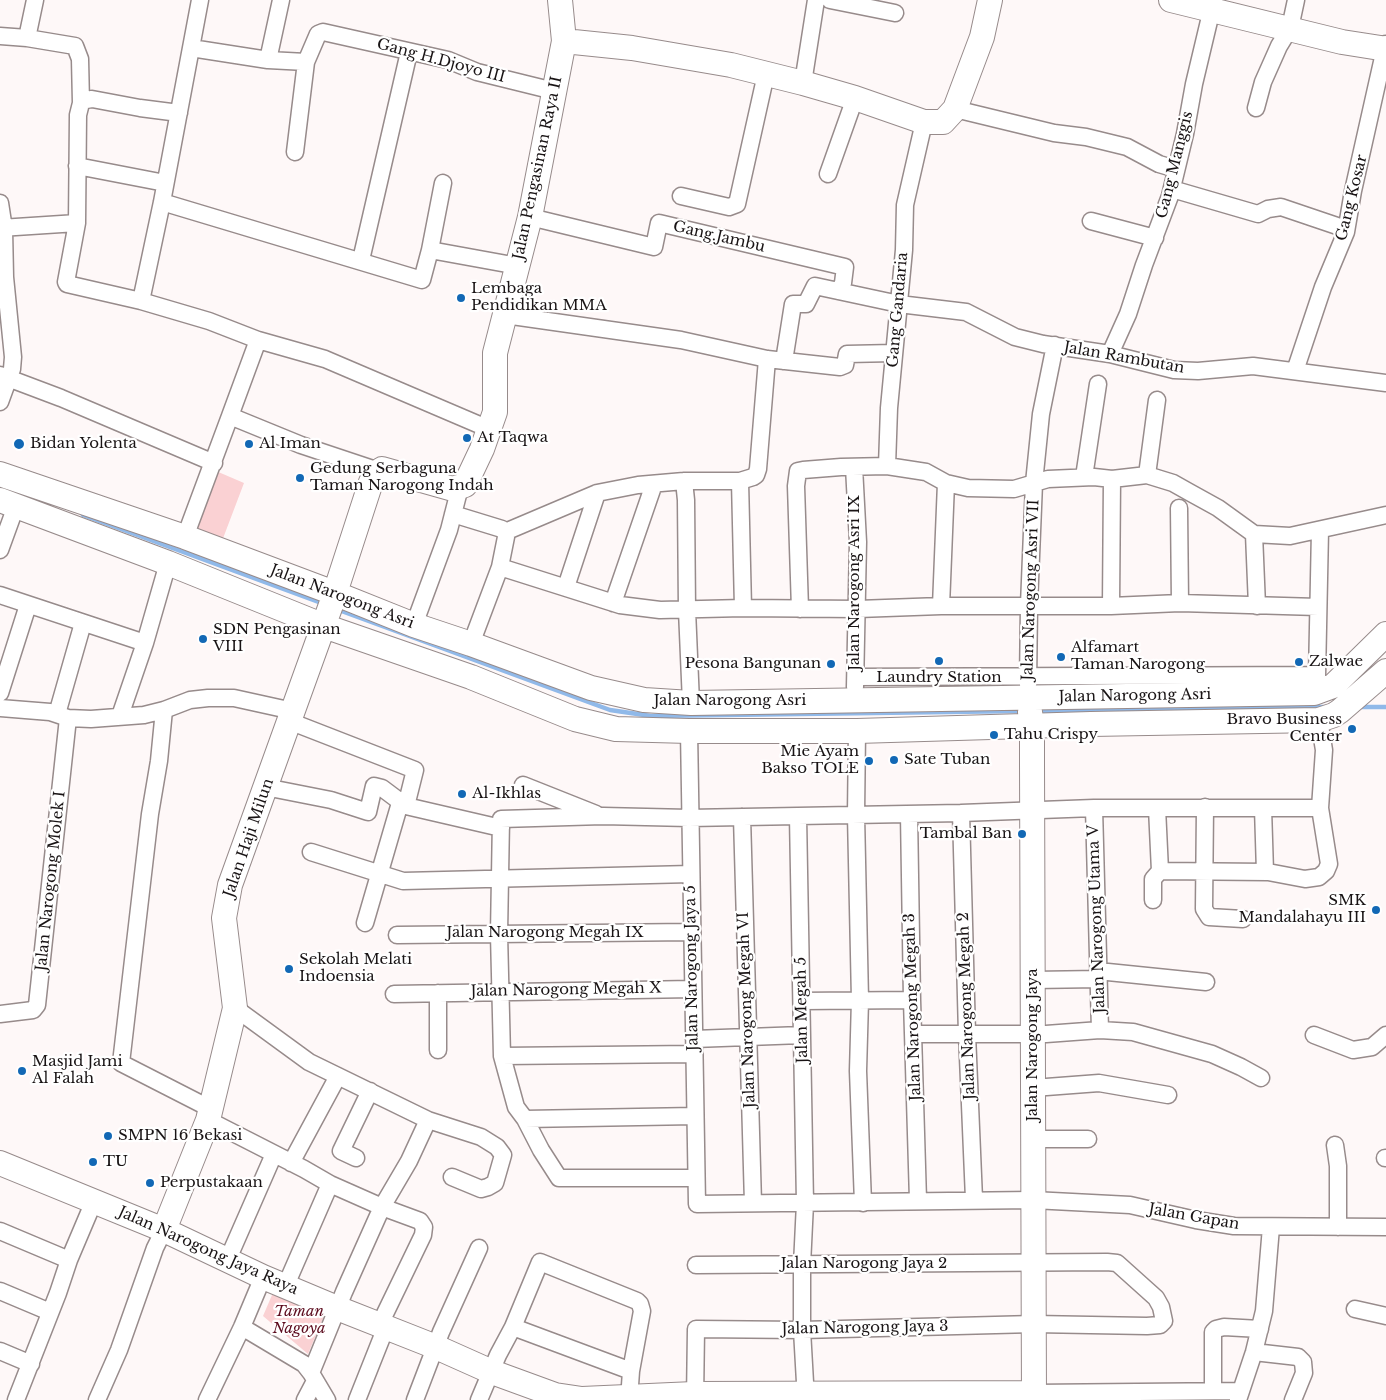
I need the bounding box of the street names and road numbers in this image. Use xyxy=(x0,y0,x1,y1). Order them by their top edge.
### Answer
street label: Gang H.Djoyo III xyxy=(375,35,507,87)
street label: Jalan Pengasinan Raya II xyxy=(510,75,566,261)
street label: Gang Manggis xyxy=(1153,110,1197,220)
street label: Gang Kosar xyxy=(1333,153,1371,243)
street label: Gang.Jambu xyxy=(671,218,767,256)
street label: Gang Gandaria xyxy=(884,252,912,368)
street label: Jalan Rambutan xyxy=(1062,339,1186,377)
street label: Jalan Narogong Asri IX xyxy=(846,495,864,671)
street label: Jalan Narogong Asri VII xyxy=(1019,499,1043,681)
street label: Jalan Narogong Asri xyxy=(268,561,416,633)
street label: Jalan Narogong Asri xyxy=(1059,686,1211,706)
street label: Jalan Narogong Asri xyxy=(654,692,806,710)
street label: Jalan Haji Milun xyxy=(220,776,278,900)
street label: Jalan Narogong Molek I xyxy=(33,790,69,972)
street label: Jalan Narogong Utama V xyxy=(1085,824,1109,1014)
street label: Jalan Narogong Jaya 5 xyxy=(682,885,702,1051)
street label: Jalan Narogong Megah VI xyxy=(735,912,759,1108)
street label: Jalan Narogong Megah 2 xyxy=(955,912,979,1100)
street label: Jalan Narogong Megah 3 xyxy=(901,913,925,1101)
street label: Jalan Narogong Megah IX xyxy=(447,924,643,942)
street label: Jalan Megah 5 xyxy=(792,957,812,1063)
street label: Jalan Narogong Jaya xyxy=(1024,968,1042,1122)
street label: Jalan Narogong Megah X xyxy=(470,979,662,1001)
street label: Jalan Gapan xyxy=(1147,1200,1241,1234)
street label: Jalan Narogong Jaya Raya xyxy=(115,1203,301,1299)
street label: Jalan Narogong Jaya 2 xyxy=(781,1255,947,1273)
street label: Jalan Narogong Jaya 3 xyxy=(782,1318,948,1338)

